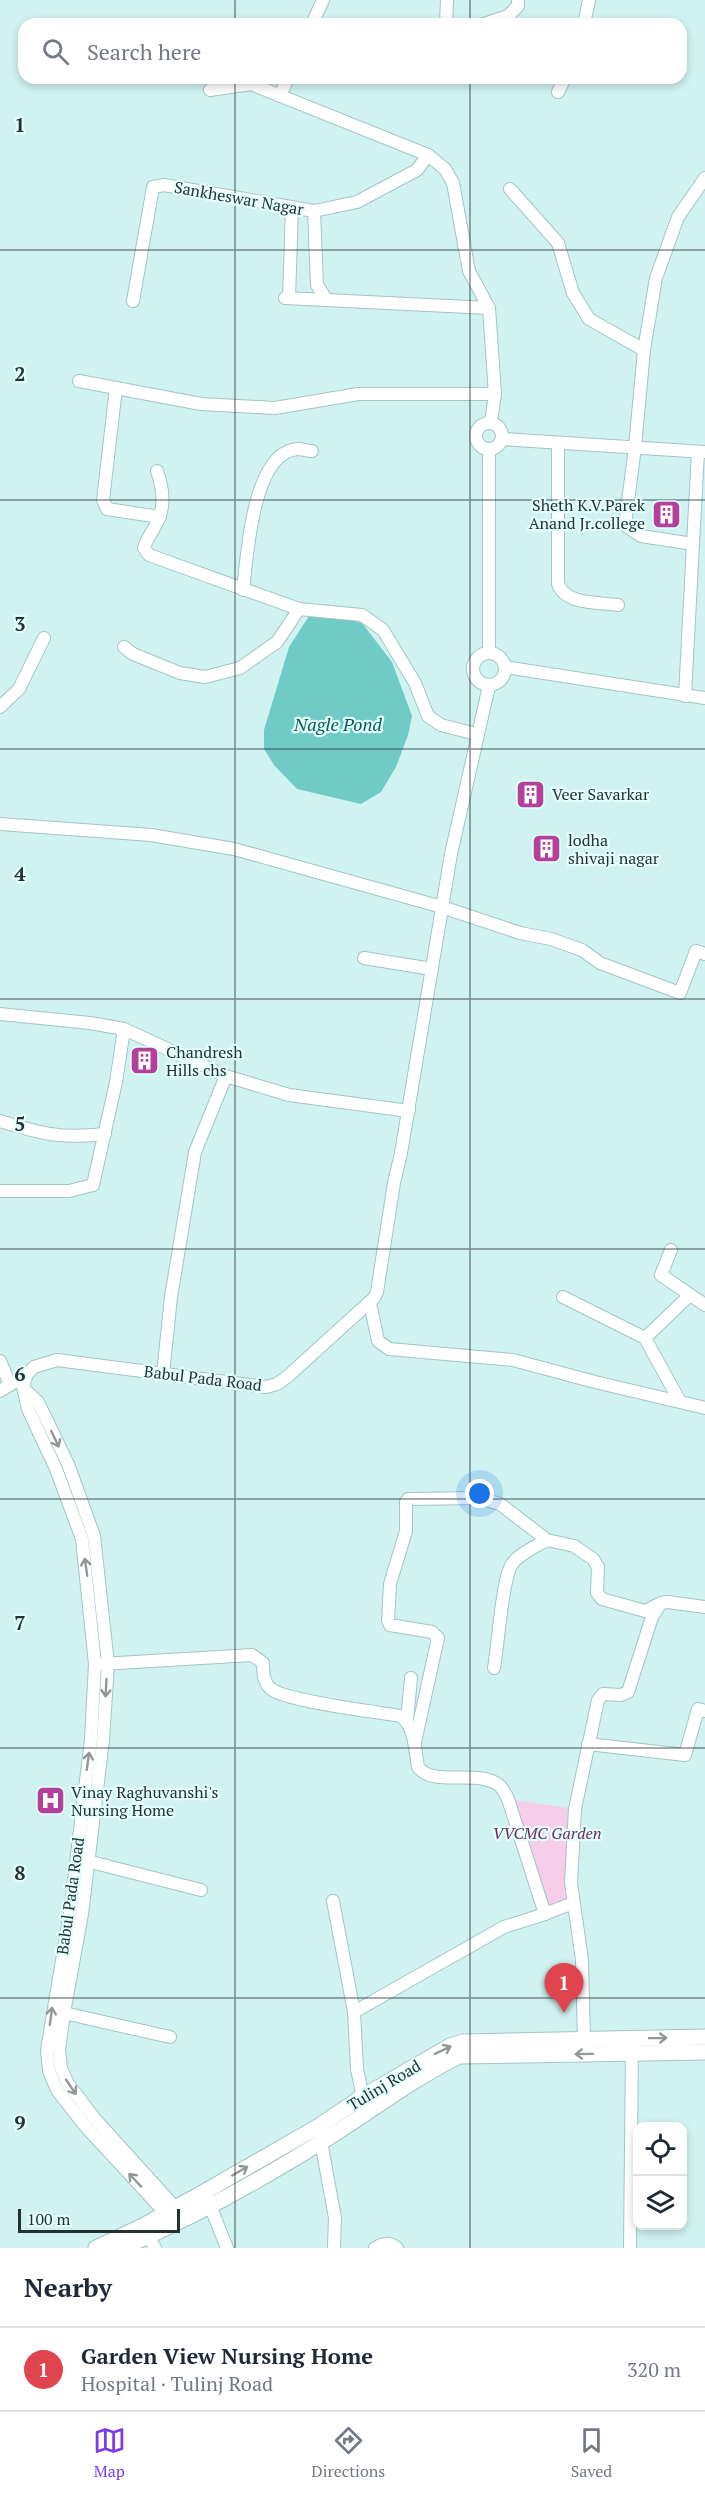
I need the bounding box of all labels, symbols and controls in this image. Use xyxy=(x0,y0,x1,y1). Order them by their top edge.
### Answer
search box xyxy=(18,18,687,84)
icon: search xyxy=(39,35,72,68)
text: Search here xyxy=(87,37,201,66)
text: 1 xyxy=(14,111,26,138)
street label: Sankheswar Nagar xyxy=(173,176,306,220)
text: 2 xyxy=(14,360,26,387)
place label: Sheth K.V.Parek Anand Jr.college xyxy=(529,494,646,534)
building icon: Sheth K.V.Parek Anand Jr.college xyxy=(650,498,682,530)
text: 3 xyxy=(14,610,26,637)
water label: Nagle Pond xyxy=(293,712,382,736)
building icon: Veer Savarkar xyxy=(515,778,547,810)
place label: Veer Savarkar xyxy=(552,783,650,805)
place label: lodha shivaji nagar xyxy=(568,829,660,869)
building icon: lodha shivaji nagar xyxy=(531,833,563,865)
text: 4 xyxy=(14,860,26,887)
place label: Chandresh Hills chs xyxy=(166,1041,243,1081)
building icon: Chandresh Hills chs xyxy=(129,1045,161,1077)
text: 5 xyxy=(14,1110,26,1137)
text: 6 xyxy=(14,1360,26,1387)
street label: Babul Pada Road xyxy=(143,1360,263,1396)
one-way arrow xyxy=(50,1429,62,1447)
your location xyxy=(465,1479,494,1508)
one-way arrow xyxy=(81,1557,92,1577)
text: 7 xyxy=(14,1609,26,1636)
one-way arrow xyxy=(100,1678,111,1698)
one-way arrow xyxy=(83,1752,94,1771)
place label: Vinay Raghuvanshi's Nursing Home xyxy=(71,1781,218,1821)
hospital icon: Vinay Raghuvanshi's Nursing Home xyxy=(34,1785,66,1817)
park label: VVCMC Garden xyxy=(492,1822,602,1844)
street label: Babul Pada Road xyxy=(51,1836,89,1956)
text: 8 xyxy=(14,1859,26,1886)
pin: 1 xyxy=(544,1964,584,2013)
one-way arrow xyxy=(46,2007,57,2027)
one-way arrow xyxy=(647,2032,667,2044)
one-way arrow xyxy=(434,2044,452,2055)
one-way arrow xyxy=(574,2048,594,2059)
street label: Tulinj Road xyxy=(343,2054,425,2116)
one-way arrow xyxy=(65,2078,77,2095)
text: 9 xyxy=(14,2109,26,2136)
map controls xyxy=(633,2122,687,2230)
button: locate xyxy=(633,2122,687,2176)
one-way arrow xyxy=(231,2165,248,2177)
one-way arrow xyxy=(128,2173,142,2188)
button: layers xyxy=(633,2176,687,2230)
scale bar xyxy=(18,2206,180,2234)
text: 100 m xyxy=(27,2208,70,2230)
text: Nearby xyxy=(24,2270,112,2304)
text: Garden View Nursing Home xyxy=(81,2341,373,2370)
text: 1 xyxy=(38,2356,49,2383)
text: 320 m xyxy=(627,2356,681,2383)
text: Hospital · Tulinj Road xyxy=(81,2370,273,2397)
tab: Map xyxy=(93,2424,126,2482)
tab: Directions xyxy=(311,2424,385,2482)
tab: Saved xyxy=(571,2424,612,2482)

